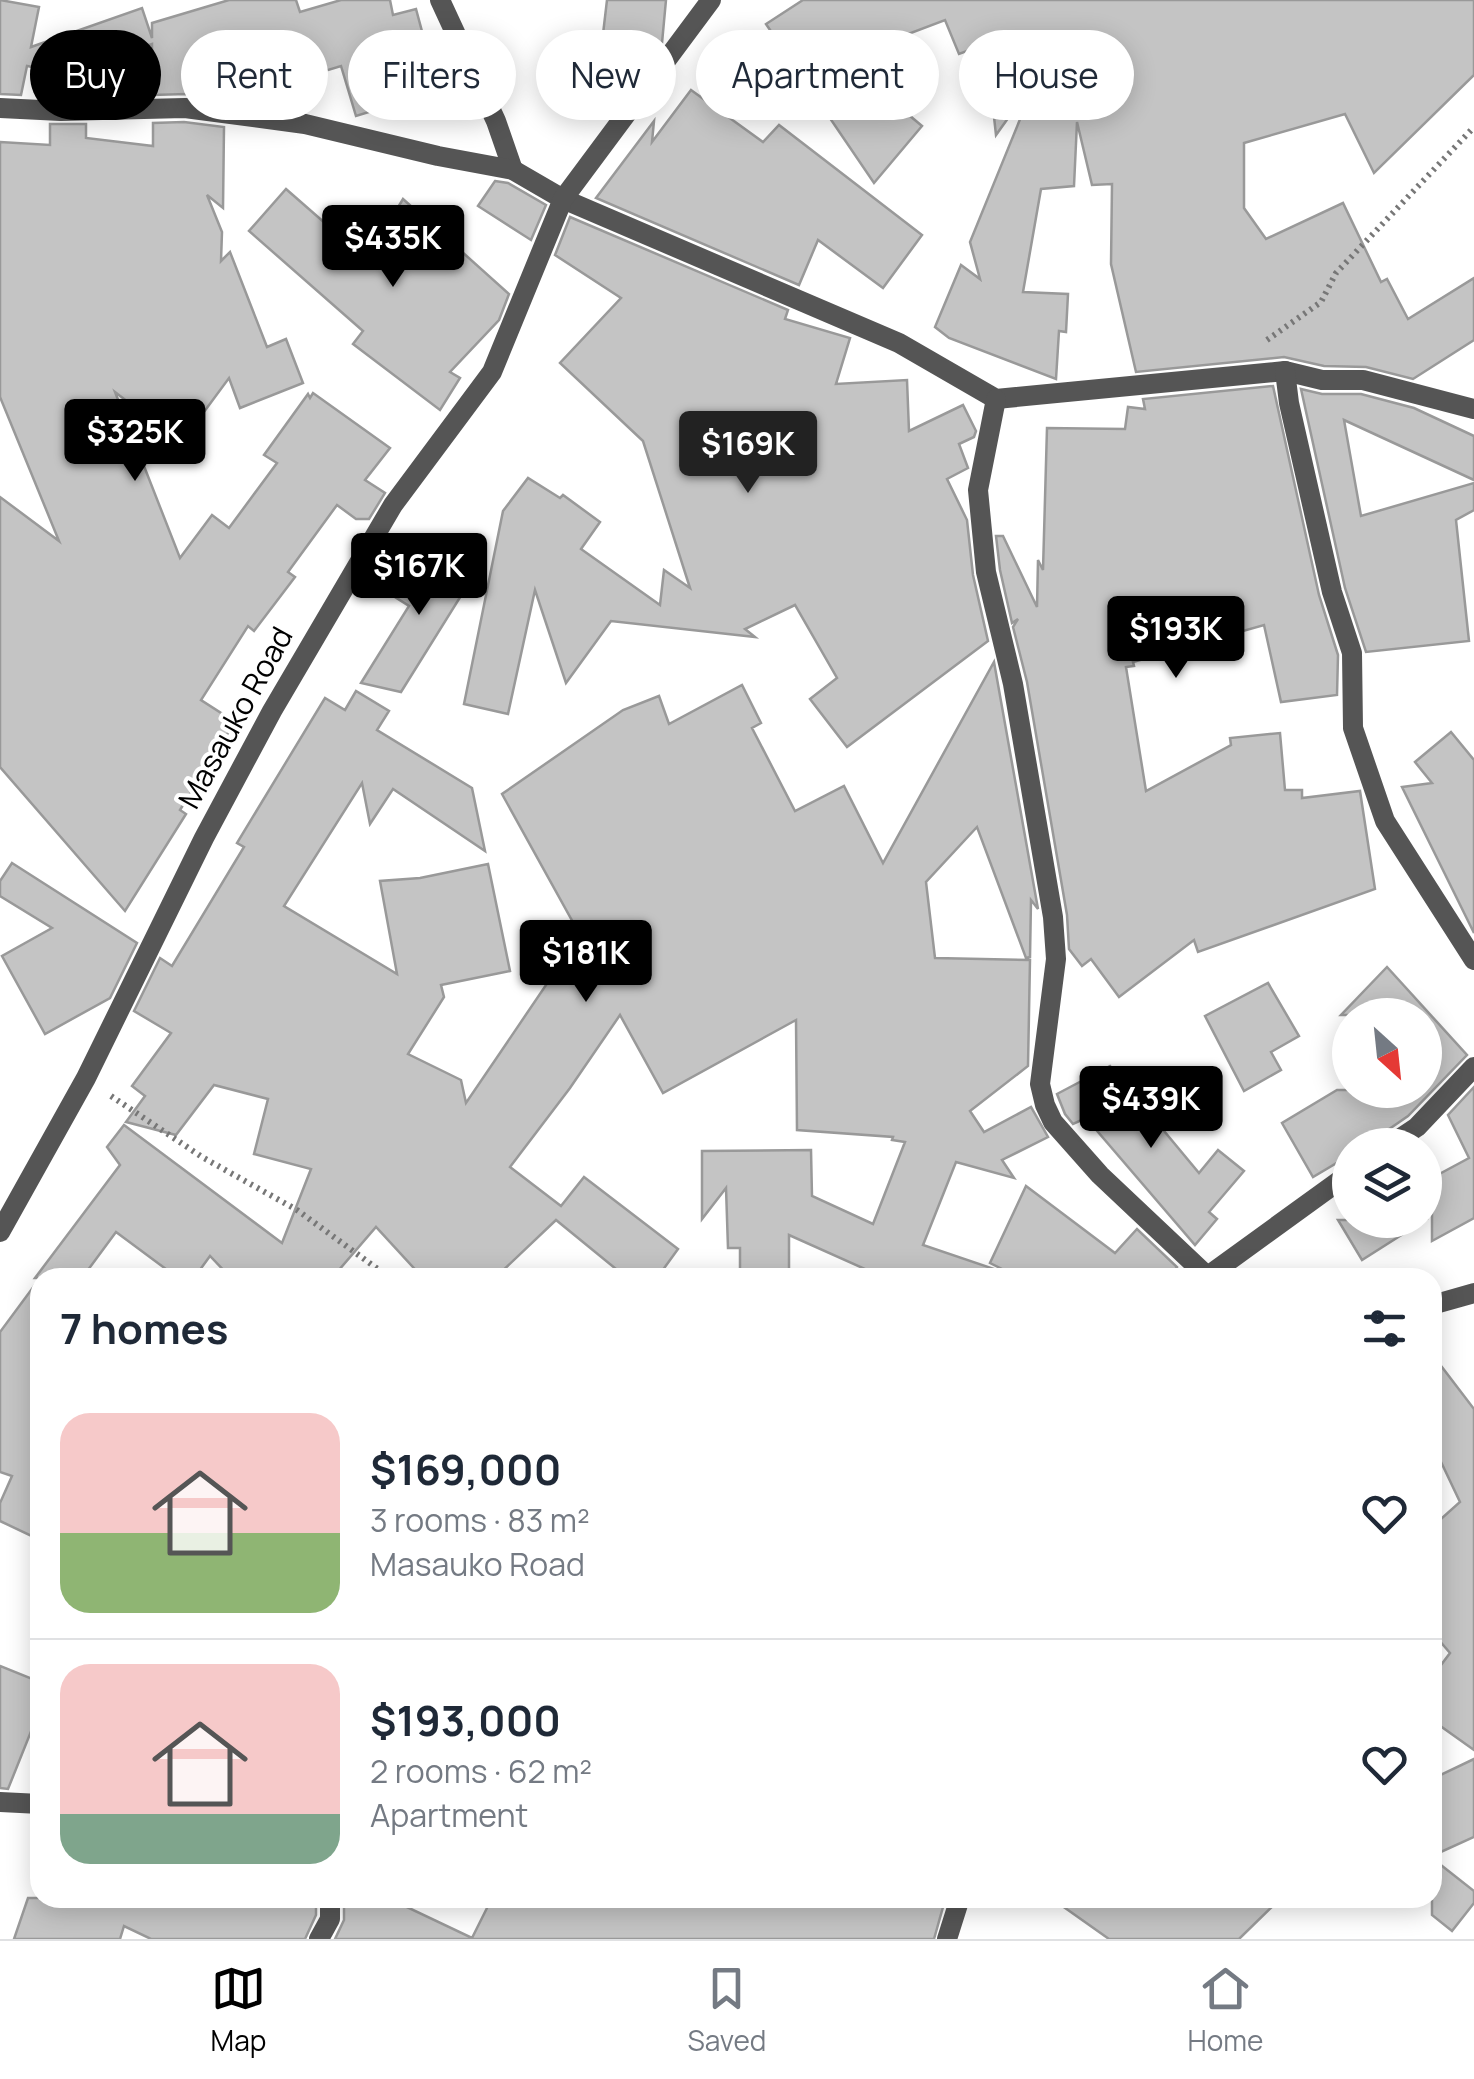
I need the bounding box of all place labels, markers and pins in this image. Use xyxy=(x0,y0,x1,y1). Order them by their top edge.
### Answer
pin: $435K xyxy=(323,205,463,290)
pin: $325K xyxy=(65,399,205,484)
pin: $169K xyxy=(678,411,818,496)
pin: $167K xyxy=(349,533,489,618)
pin: $193K xyxy=(1106,596,1246,681)
pin: $181K xyxy=(516,920,656,1005)
pin: $439K xyxy=(1081,1066,1221,1151)

